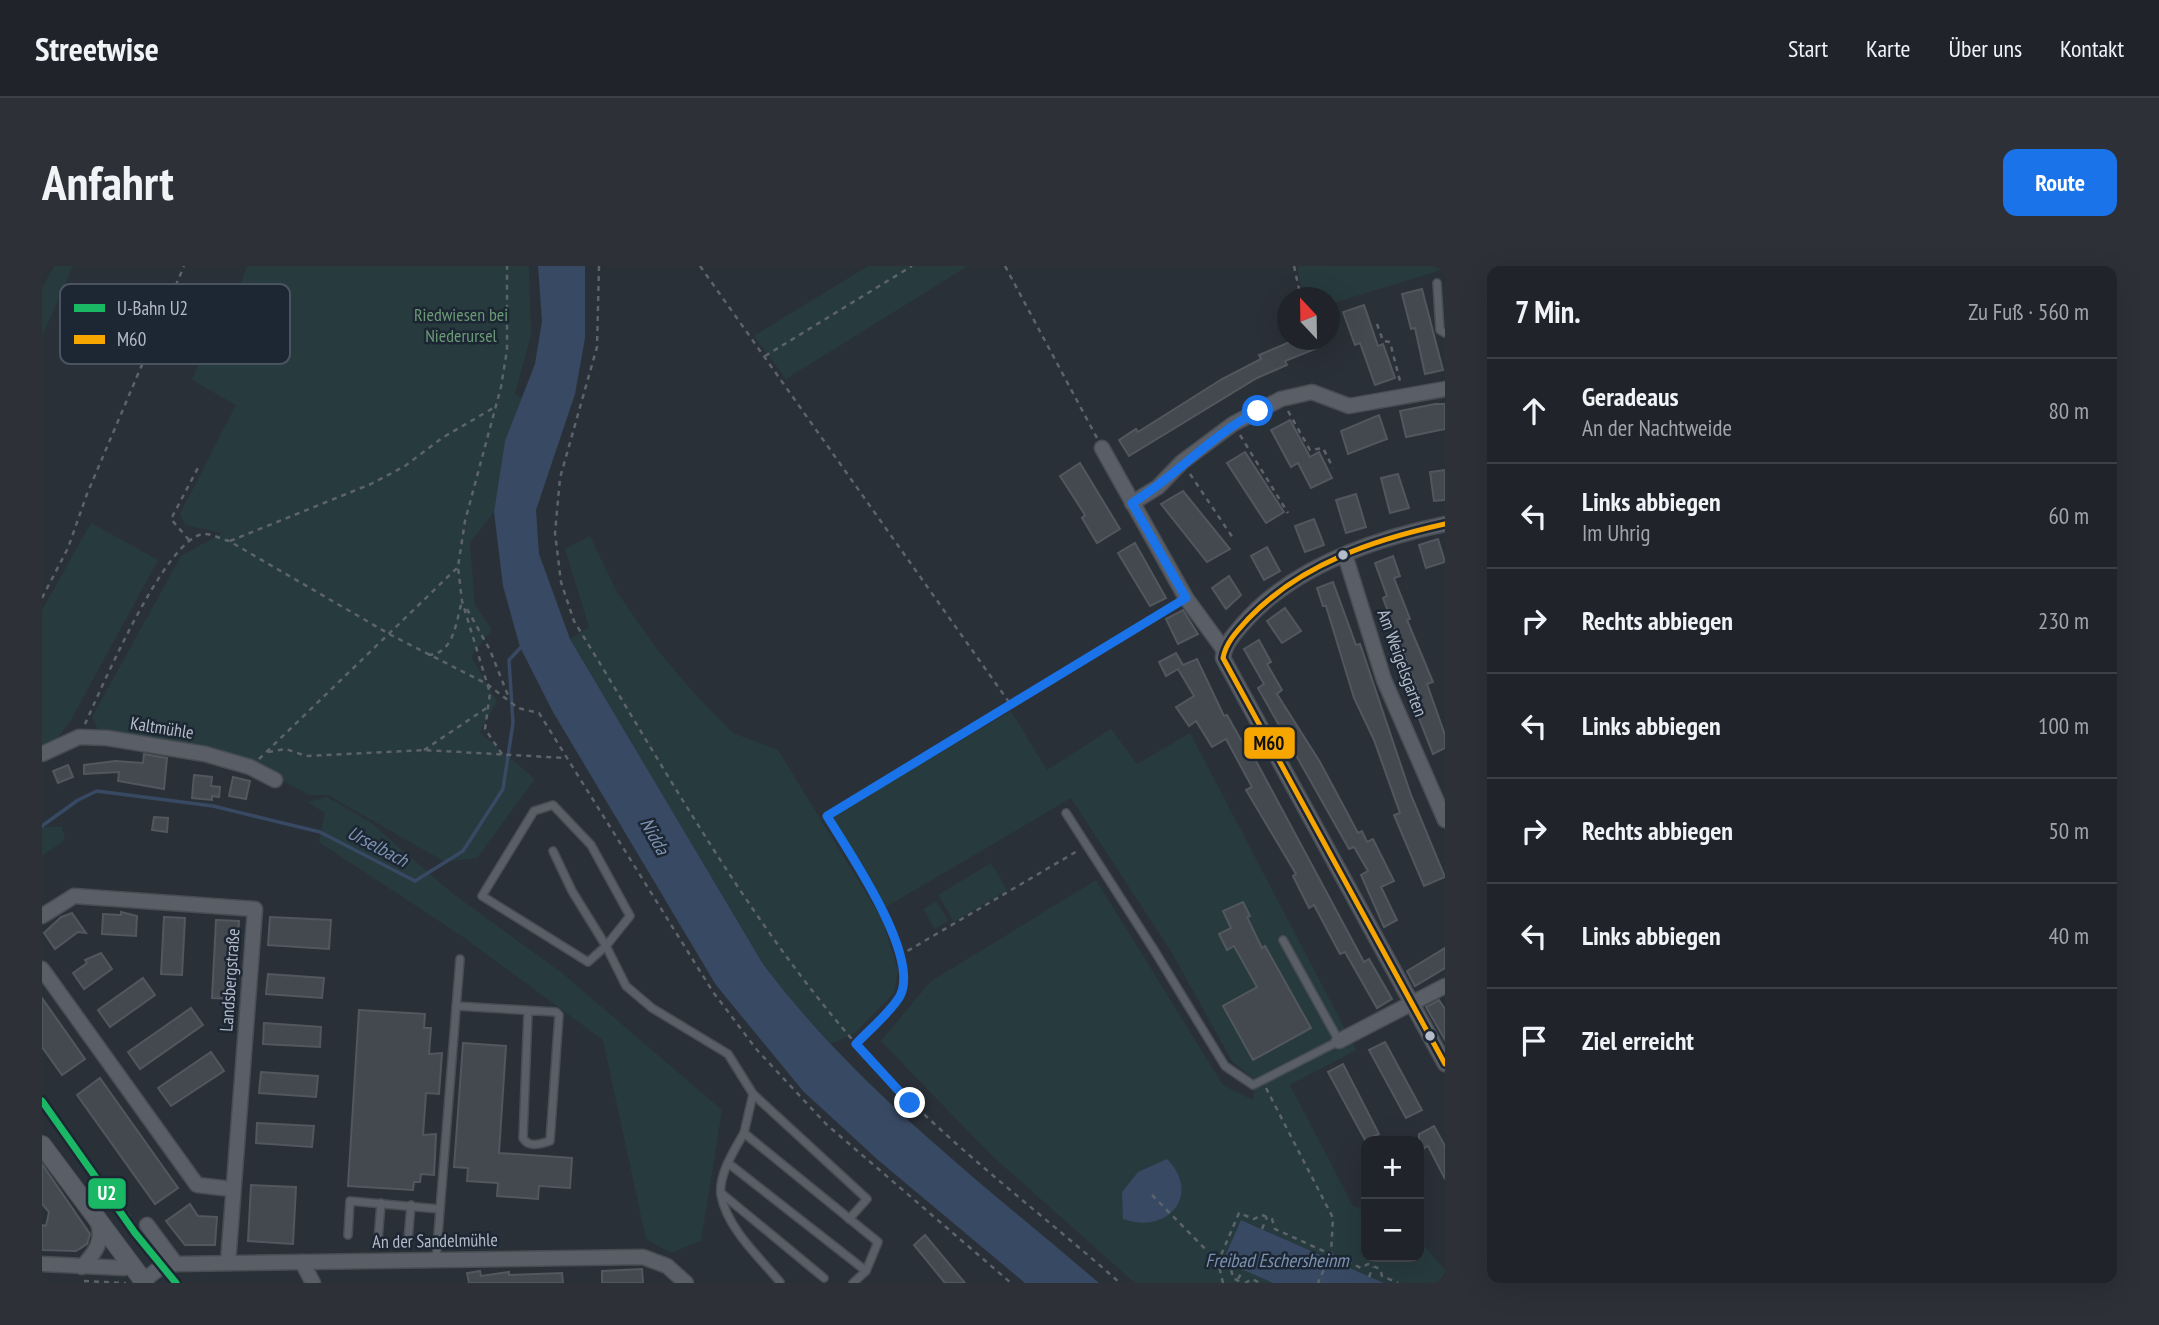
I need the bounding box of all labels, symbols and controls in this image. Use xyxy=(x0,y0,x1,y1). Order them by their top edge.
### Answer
text: Streetwise xyxy=(35,27,159,70)
text: Start xyxy=(1788,33,1828,64)
text: Karte xyxy=(1866,33,1911,64)
text: Über uns xyxy=(1949,33,2022,64)
text: Kontakt xyxy=(2060,33,2124,64)
button: Route xyxy=(2003,149,2117,216)
text: Anfahrt xyxy=(42,150,174,214)
legend xyxy=(60,284,290,364)
north arrow xyxy=(1277,287,1340,350)
text: 7 Min. xyxy=(1515,292,1581,331)
text: U-Bahn U2 xyxy=(117,296,188,320)
text: Zu Fuß · 560 m xyxy=(1968,297,2089,326)
park label: Riedwiesen bei Niederursel xyxy=(414,303,508,347)
text: M60 xyxy=(117,327,146,351)
text: Geradeaus xyxy=(1582,380,1679,413)
icon: ahead xyxy=(1515,392,1553,430)
route start xyxy=(1242,395,1273,426)
text: 80 m xyxy=(2048,396,2089,425)
text: An der Nachtweide xyxy=(1582,413,1732,442)
text: Links abbiegen xyxy=(1582,485,1721,518)
icon: left xyxy=(1515,497,1553,535)
text: 60 m xyxy=(2048,501,2089,530)
text: Im Uhrig xyxy=(1582,518,1651,547)
unlabelled marker xyxy=(1336,548,1350,562)
icon: right xyxy=(1515,602,1553,640)
text: Rechts abbiegen xyxy=(1582,604,1733,637)
street label: Am Weigelsgarten xyxy=(1372,606,1433,720)
text: 230 m xyxy=(2038,606,2089,635)
icon: left xyxy=(1515,707,1553,745)
text: Links abbiegen xyxy=(1582,709,1721,742)
street label: Kaltmühle xyxy=(129,711,195,744)
text: 100 m xyxy=(2038,711,2089,740)
line badge: M60 xyxy=(1243,726,1296,760)
text: M60 xyxy=(1254,731,1284,755)
icon: right xyxy=(1515,812,1553,850)
water label: Nidda xyxy=(635,813,675,860)
text: Rechts abbiegen xyxy=(1582,814,1733,847)
text: 50 m xyxy=(2048,816,2089,845)
water label: Urselbach xyxy=(344,820,414,873)
icon: left xyxy=(1515,917,1553,955)
text: Links abbiegen xyxy=(1582,919,1721,952)
text: 40 m xyxy=(2048,921,2089,950)
street label: Landsbergstraße xyxy=(214,928,245,1032)
icon: arrive xyxy=(1515,1022,1553,1060)
text: Ziel erreicht xyxy=(1582,1024,1694,1057)
unlabelled marker xyxy=(1423,1029,1437,1043)
route end xyxy=(894,1087,925,1118)
map controls xyxy=(1361,1136,1424,1262)
button: + xyxy=(1361,1136,1424,1199)
line badge: U2 xyxy=(87,1177,127,1210)
text: U2 xyxy=(98,1181,116,1205)
button: − xyxy=(1361,1199,1424,1262)
street label: An der Sandelmühle xyxy=(372,1228,498,1253)
water label: Freibad Eschersheinm xyxy=(1205,1248,1350,1272)

